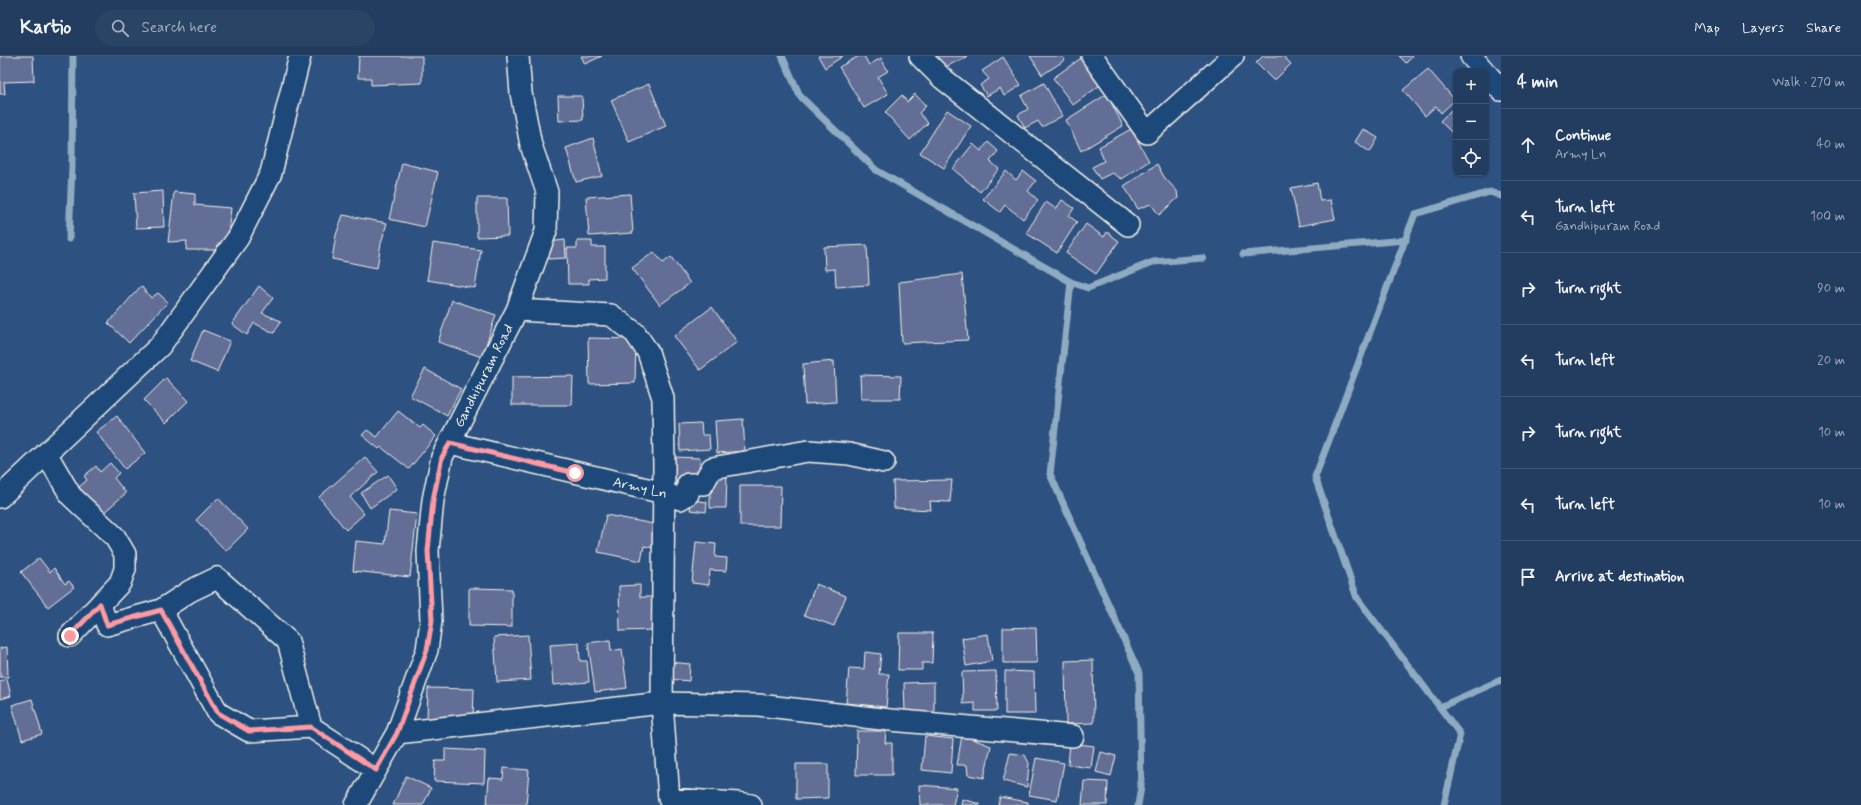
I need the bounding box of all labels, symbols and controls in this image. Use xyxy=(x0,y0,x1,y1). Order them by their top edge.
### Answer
search box xyxy=(95,10,375,46)
text: Kartio xyxy=(20,15,71,40)
icon: search xyxy=(109,17,131,39)
text: Search here xyxy=(141,18,217,38)
text: Map xyxy=(1694,19,1720,37)
text: Layers xyxy=(1742,19,1784,37)
text: Share xyxy=(1806,19,1841,37)
map controls xyxy=(1453,68,1489,176)
button: + xyxy=(1453,68,1489,104)
text: 4 min xyxy=(1517,71,1558,93)
text: Walk · 270 m xyxy=(1772,74,1845,91)
button: − xyxy=(1453,104,1489,140)
text: Continue xyxy=(1555,126,1611,146)
icon: ahead xyxy=(1517,134,1539,156)
text: 40 m xyxy=(1816,136,1845,153)
button: locate xyxy=(1453,140,1489,176)
text: Army Ln xyxy=(1555,146,1606,163)
text: Turn left xyxy=(1555,198,1615,218)
icon: left xyxy=(1517,206,1539,228)
text: 100 m xyxy=(1810,208,1845,225)
text: Gandhipuram Road xyxy=(1555,218,1660,235)
icon: right xyxy=(1517,278,1539,300)
text: Turn right xyxy=(1555,279,1622,299)
text: 90 m xyxy=(1817,280,1845,297)
street label: Gandhipuram Road xyxy=(450,321,518,431)
icon: left xyxy=(1517,350,1539,372)
text: Turn left xyxy=(1555,351,1615,371)
text: 20 m xyxy=(1817,352,1845,369)
icon: right xyxy=(1517,422,1539,444)
text: Turn right xyxy=(1555,423,1622,443)
text: 10 m xyxy=(1818,424,1845,441)
route start xyxy=(566,464,584,482)
street label: Army Ln xyxy=(611,473,669,503)
icon: left xyxy=(1517,494,1539,516)
text: Turn left xyxy=(1555,495,1615,515)
text: 10 m xyxy=(1818,496,1845,513)
icon: arrive xyxy=(1517,566,1539,588)
text: Arrive at destination xyxy=(1555,567,1684,587)
route end xyxy=(61,627,79,645)

